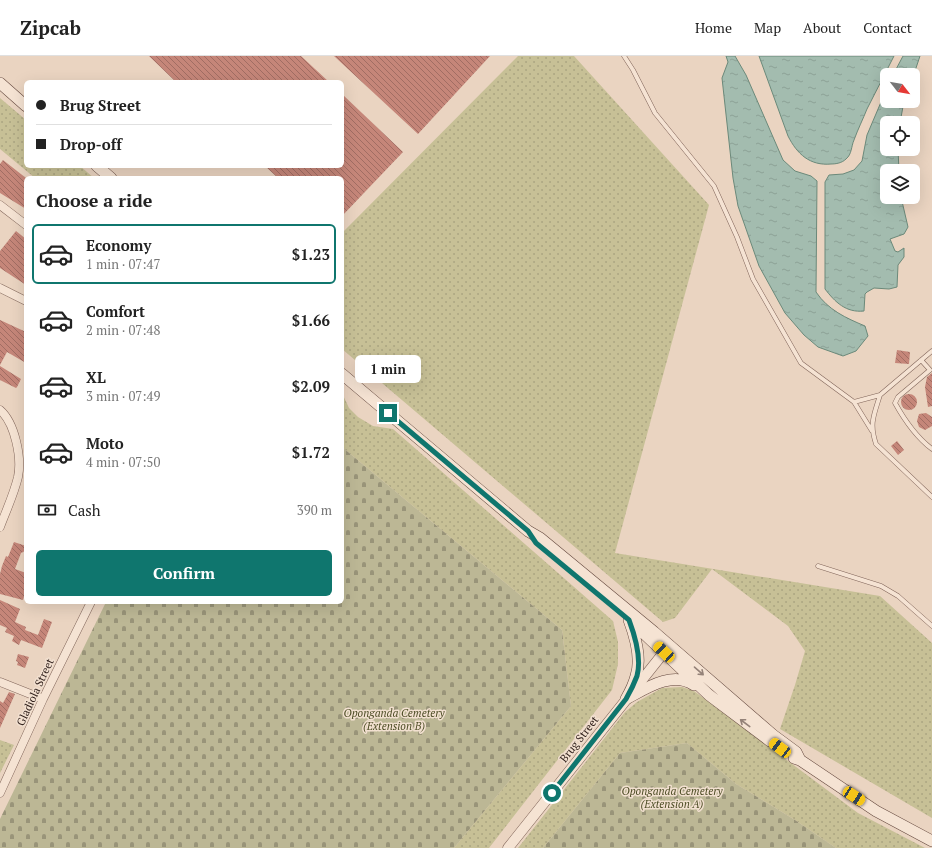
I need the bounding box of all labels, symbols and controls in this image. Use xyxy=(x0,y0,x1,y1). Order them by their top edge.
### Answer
text: Zipcab xyxy=(20,15,81,40)
text: Home xyxy=(695,18,732,37)
text: Map xyxy=(754,18,781,37)
text: About xyxy=(803,18,841,37)
text: Contact xyxy=(863,18,912,37)
north arrow xyxy=(880,68,920,108)
map controls xyxy=(880,68,920,204)
text: Brug Street xyxy=(60,95,141,115)
button: locate xyxy=(880,116,920,156)
text: Drop-off xyxy=(60,134,122,154)
button: layers xyxy=(880,164,920,204)
text: Choose a ride xyxy=(36,188,152,212)
text: Economy xyxy=(86,235,151,255)
icon: car xyxy=(38,236,74,272)
text: $1.23 xyxy=(292,244,330,264)
text: 1 min · 07:47 xyxy=(86,255,160,273)
text: Comfort xyxy=(86,301,145,321)
icon: car xyxy=(38,302,74,338)
text: $1.66 xyxy=(292,310,330,330)
text: 2 min · 07:48 xyxy=(86,321,160,339)
callout: 1 min xyxy=(355,355,421,383)
text: 1 min xyxy=(370,360,406,378)
text: XL xyxy=(86,367,106,387)
icon: car xyxy=(38,368,74,404)
text: $2.09 xyxy=(292,376,330,396)
text: 3 min · 07:49 xyxy=(86,387,160,405)
route end xyxy=(379,404,397,422)
text: Moto xyxy=(86,433,124,453)
icon: car xyxy=(38,434,74,470)
text: $1.72 xyxy=(292,442,330,462)
text: 4 min · 07:50 xyxy=(86,453,160,471)
icon: cash xyxy=(36,499,58,521)
text: Cash xyxy=(68,500,101,520)
text: 390 m xyxy=(297,501,332,519)
button: Confirm xyxy=(36,550,332,596)
car xyxy=(651,639,677,665)
street label: Gladiola Street xyxy=(13,656,57,728)
one-way arrow xyxy=(693,666,704,675)
park label: Oponganda Cemetery (Extension B) xyxy=(343,706,446,733)
street label: Brug Street xyxy=(557,713,601,765)
one-way arrow xyxy=(739,719,750,727)
car xyxy=(767,736,793,760)
route start xyxy=(543,784,561,802)
park label: Oponganda Cemetery (Extension A) xyxy=(621,784,724,811)
car xyxy=(841,784,867,808)

